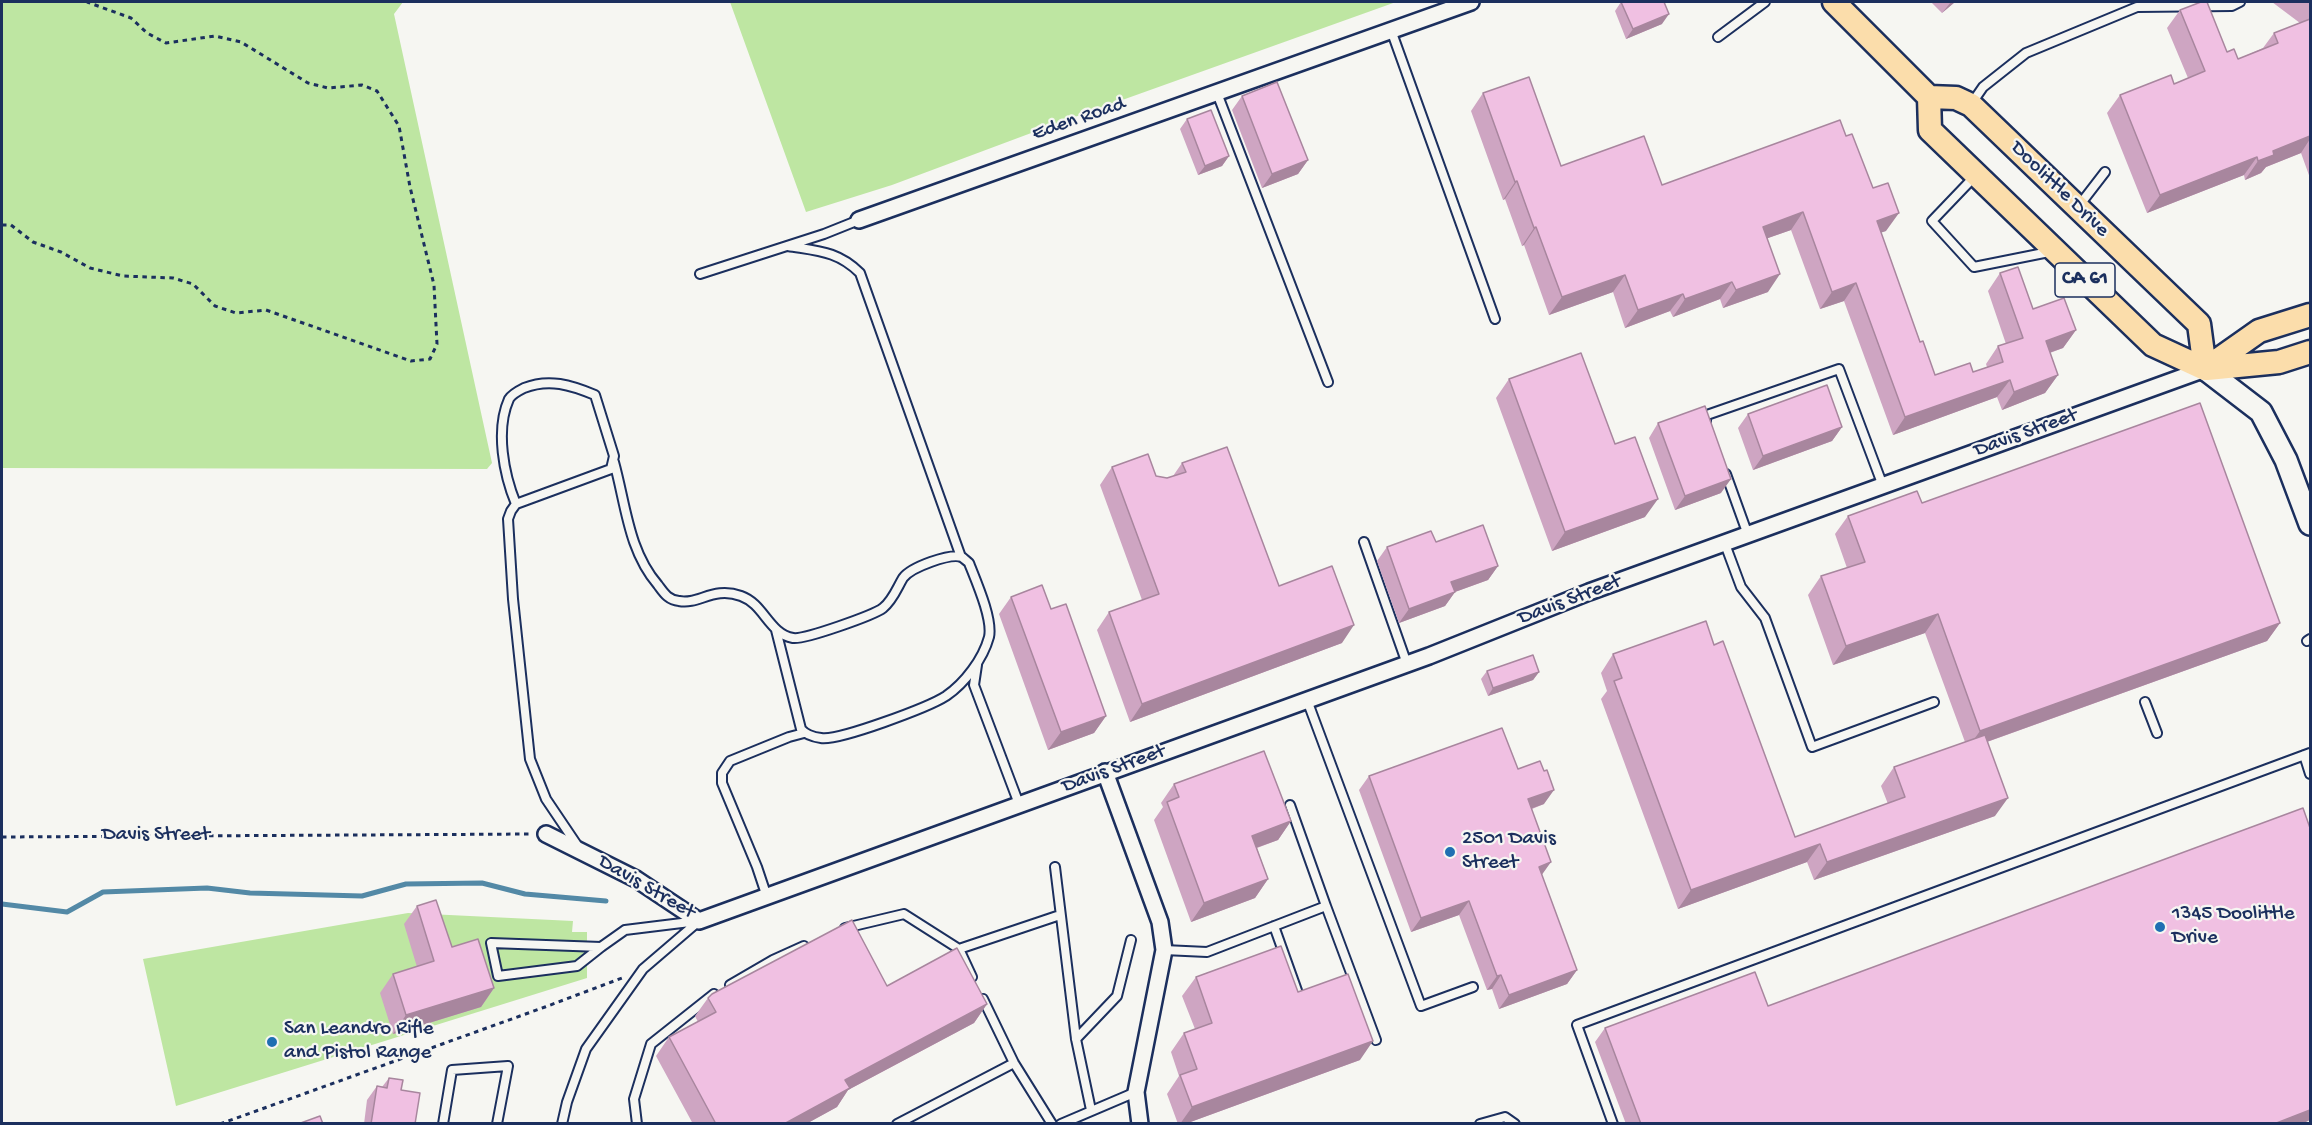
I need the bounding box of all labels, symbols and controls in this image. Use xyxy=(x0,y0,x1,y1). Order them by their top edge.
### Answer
street label: Eden Road xyxy=(1029,92,1129,148)
street label: Doolittle Drive xyxy=(2004,136,2114,244)
road number: CA 61 xyxy=(2055,263,2115,297)
street label: Davis Street xyxy=(1971,404,2081,464)
street label: Davis Street xyxy=(1515,570,1625,632)
street label: Davis Street xyxy=(1059,740,1169,800)
street label: Davis Street xyxy=(102,823,210,849)
place label: 2501 Davis Street xyxy=(1462,827,1556,877)
marker: 2501 Davis Street xyxy=(1443,845,1457,859)
street label: Davis Street xyxy=(593,850,699,926)
place label: 1345 Doolittle Drive xyxy=(2172,902,2295,952)
marker: 1345 Doolittle Drive xyxy=(2153,920,2167,934)
place label: San Leandro Rifle and Pistol Range xyxy=(284,1017,434,1067)
marker: San Leandro Rifle and Pistol Range xyxy=(265,1035,279,1049)

